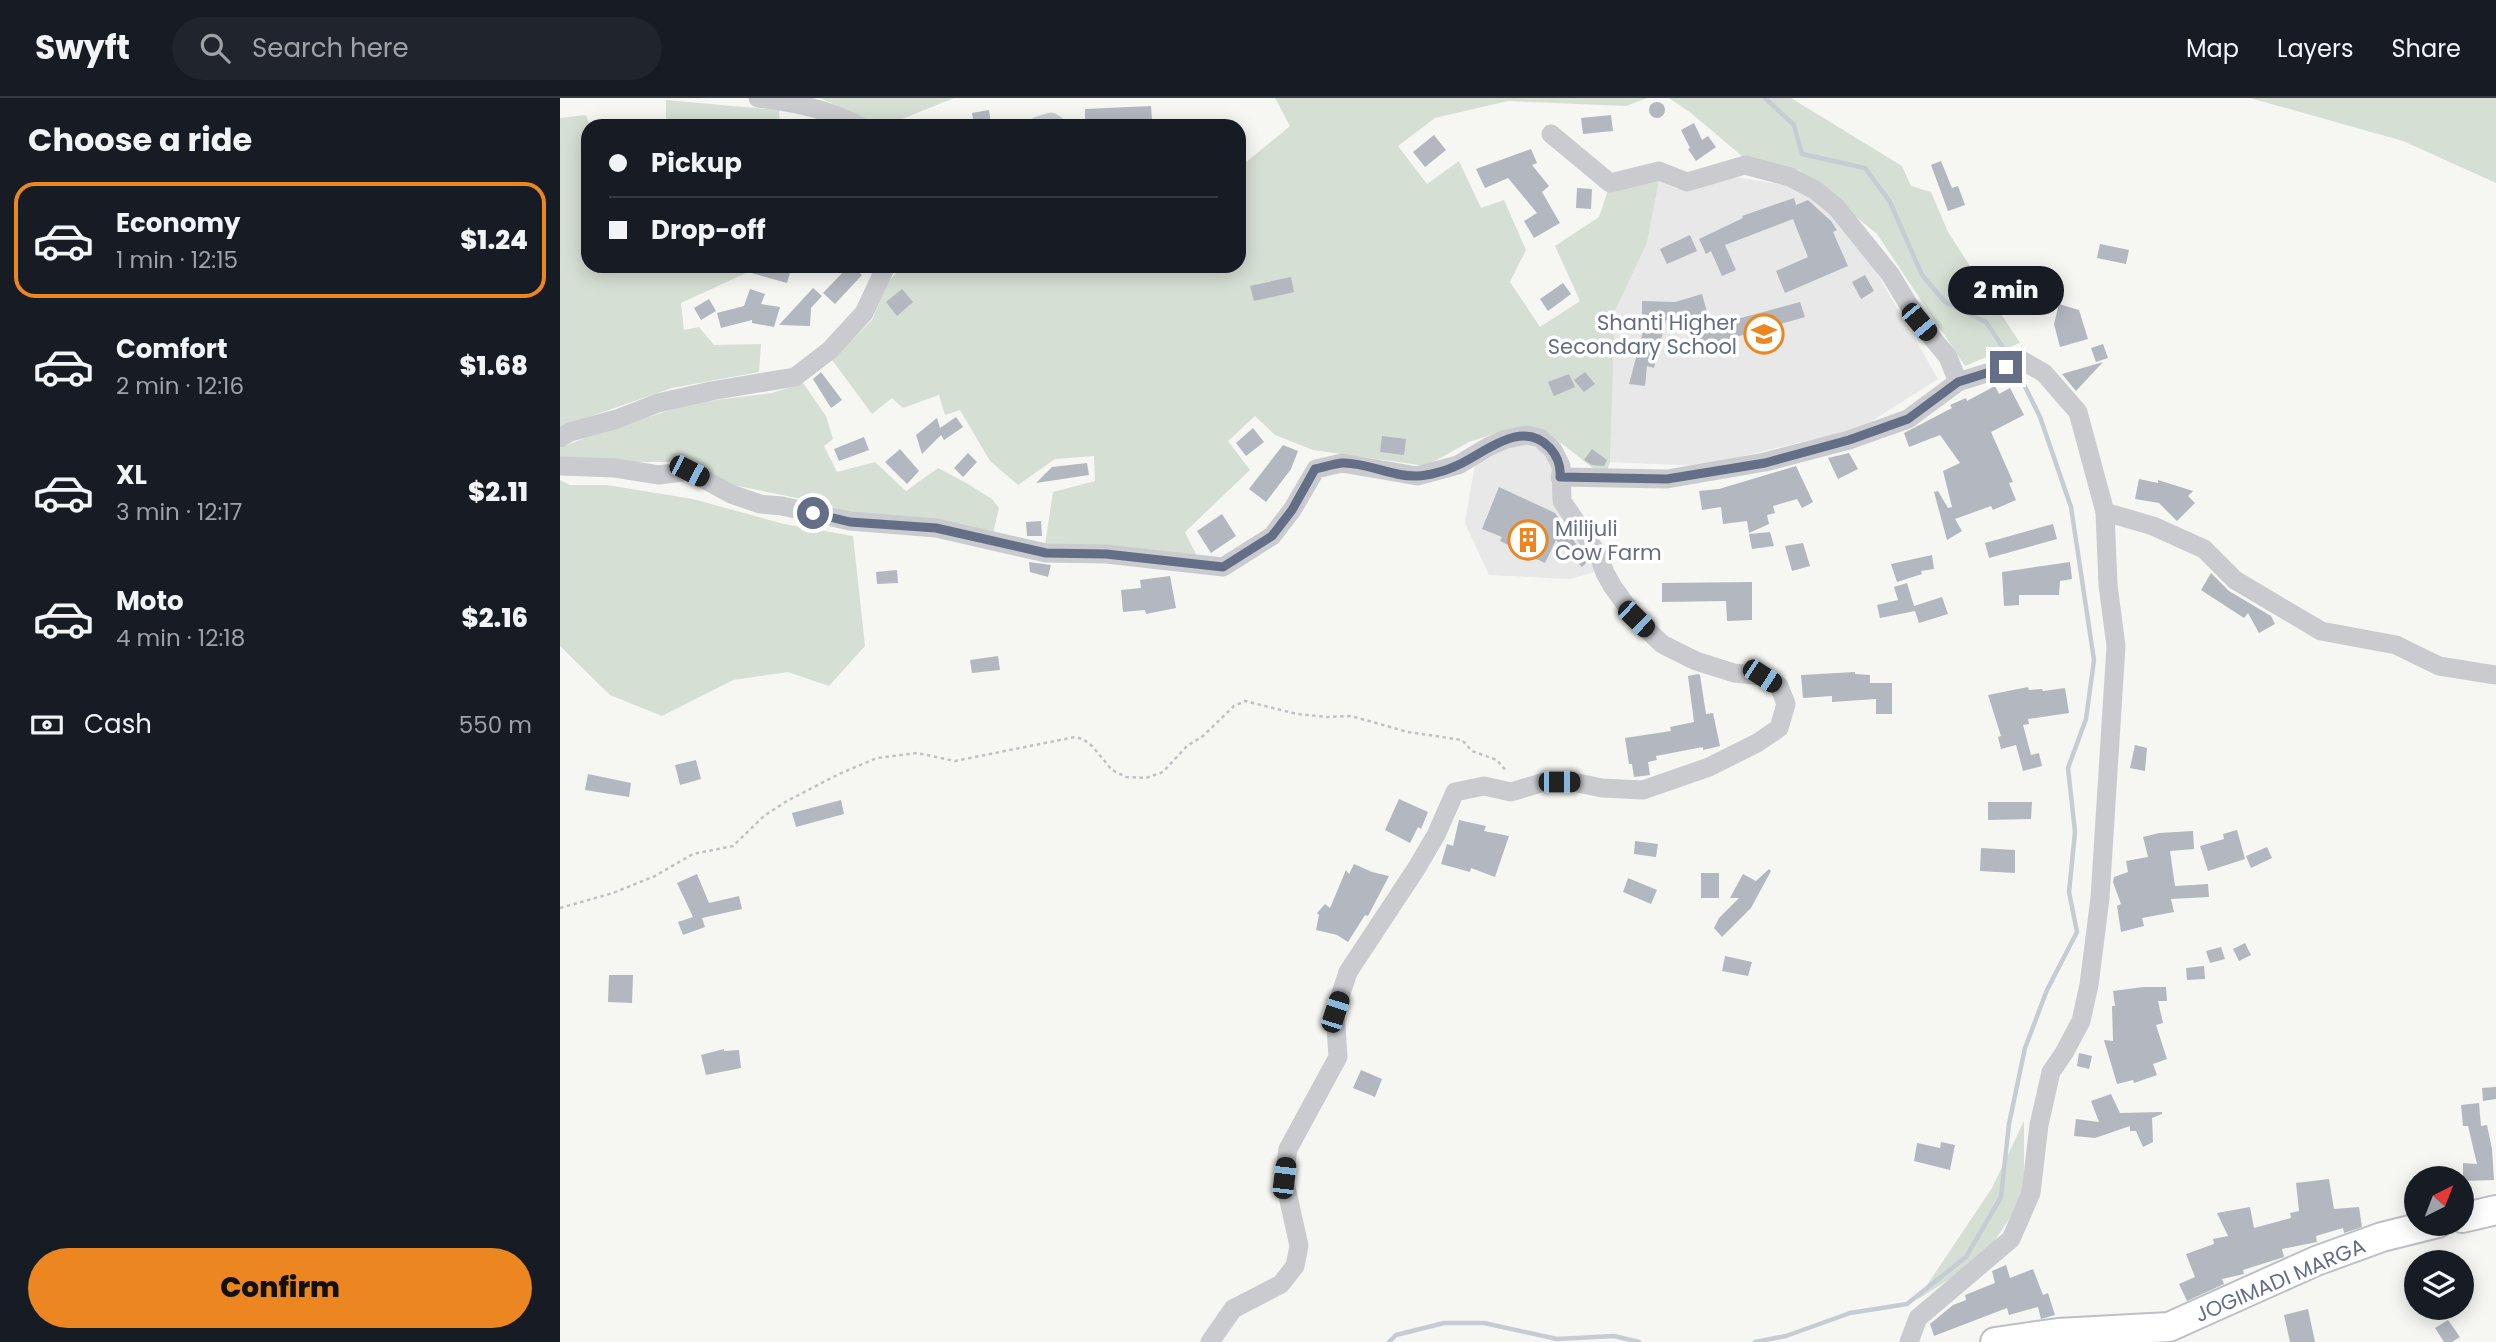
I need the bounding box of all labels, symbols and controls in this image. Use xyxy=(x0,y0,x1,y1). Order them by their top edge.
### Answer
search box xyxy=(172,17,662,80)
text: Swyft xyxy=(35,24,130,71)
icon: search xyxy=(196,29,234,67)
text: Search here xyxy=(252,30,409,66)
text: Map xyxy=(2186,32,2239,65)
text: Layers xyxy=(2277,32,2353,65)
text: Share xyxy=(2391,32,2461,65)
text: Choose a ride xyxy=(28,117,252,162)
text: Pickup xyxy=(651,145,742,181)
text: Economy xyxy=(116,205,240,241)
icon: car xyxy=(32,209,95,272)
text: Drop-off xyxy=(651,212,766,248)
text: $1.24 xyxy=(460,222,528,258)
text: 1 min · 12:15 xyxy=(116,244,238,276)
callout: 2 min xyxy=(1948,266,2064,314)
text: 2 min xyxy=(1974,274,2038,306)
car xyxy=(1898,299,1941,345)
place label: Shanti Higher Secondary School xyxy=(1548,308,1737,361)
school or university icon: Shanti Higher Secondary School xyxy=(1743,313,1785,355)
text: Comfort xyxy=(116,331,228,367)
icon: car xyxy=(32,335,95,398)
text: $1.68 xyxy=(459,348,528,384)
route end xyxy=(1990,351,2022,383)
text: 2 min · 12:16 xyxy=(116,370,244,402)
car xyxy=(666,452,713,490)
text: XL xyxy=(116,457,147,493)
icon: car xyxy=(32,461,95,524)
text: $2.11 xyxy=(468,474,528,510)
text: 3 min · 12:17 xyxy=(116,496,242,528)
route start xyxy=(797,497,829,529)
place label: Milijuli Cow Farm xyxy=(1555,514,1662,567)
building icon: Milijuli Cow Farm xyxy=(1507,519,1549,561)
text: Moto xyxy=(116,583,184,619)
icon: car xyxy=(32,587,95,650)
car xyxy=(1614,597,1659,641)
text: $2.16 xyxy=(462,600,528,636)
text: 4 min · 12:18 xyxy=(116,622,245,654)
car xyxy=(1739,656,1786,696)
icon: cash xyxy=(28,706,66,744)
text: Cash xyxy=(84,706,152,742)
text: 550 m xyxy=(459,709,532,741)
car xyxy=(1539,772,1581,793)
car xyxy=(1319,989,1352,1035)
car xyxy=(1272,1156,1297,1200)
north arrow xyxy=(2404,1166,2474,1236)
map controls xyxy=(2404,1166,2474,1320)
street label: JOGIMADI MARGA xyxy=(2190,1231,2370,1329)
button: Confirm xyxy=(28,1248,532,1328)
button: layers xyxy=(2404,1250,2474,1320)

